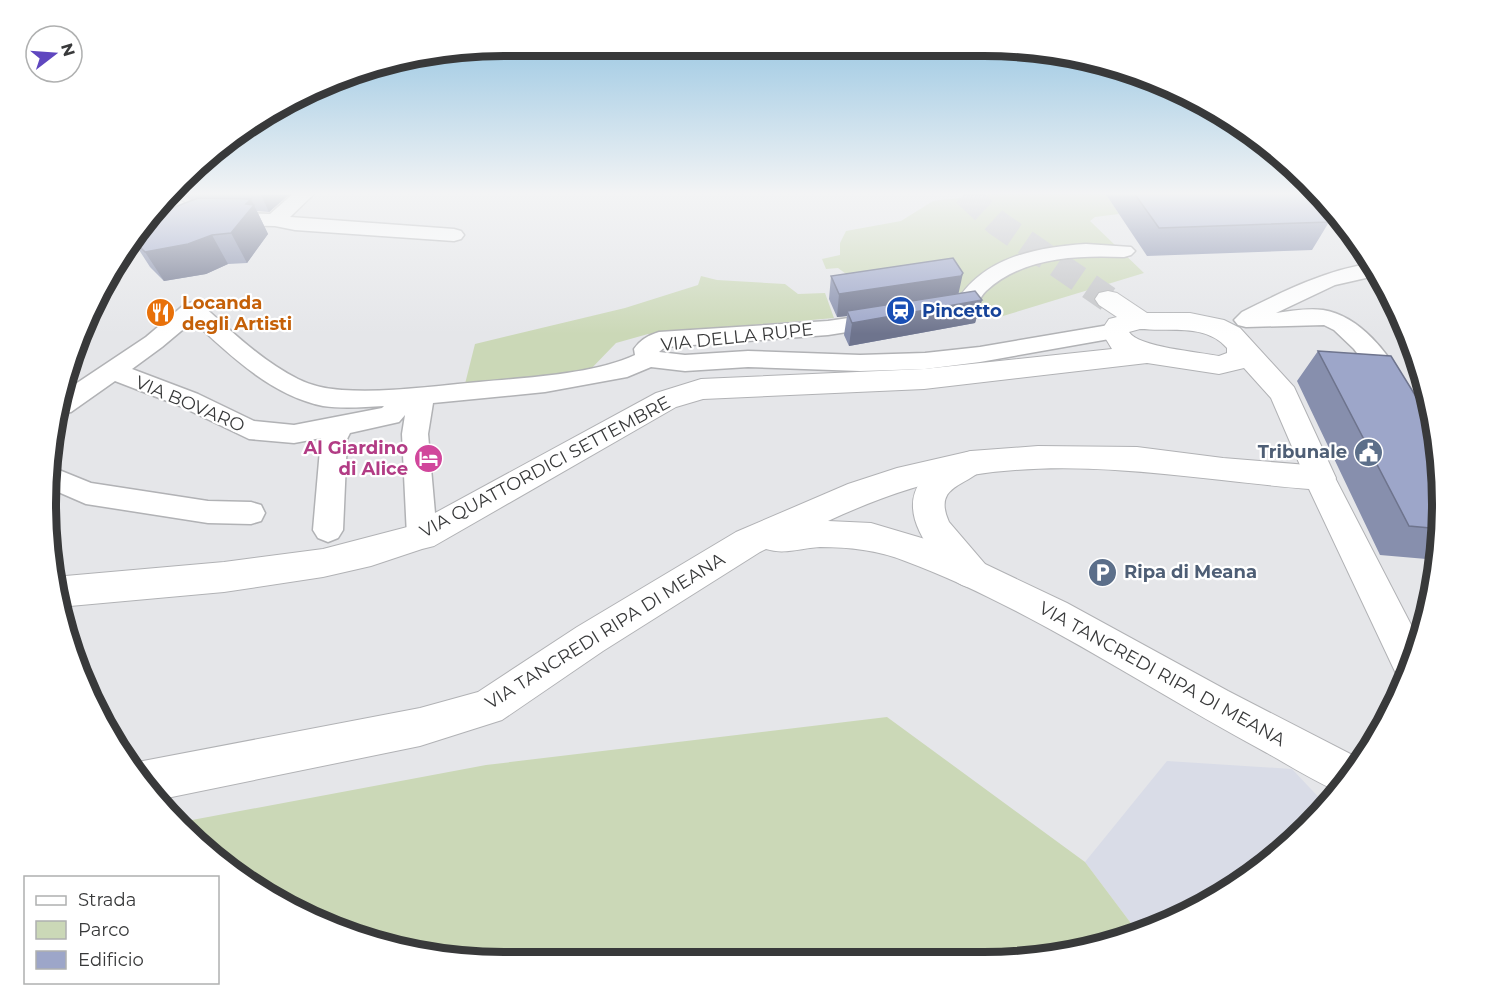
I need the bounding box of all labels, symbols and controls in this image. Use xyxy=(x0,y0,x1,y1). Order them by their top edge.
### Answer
north arrow xyxy=(24,24,84,84)
text: N xyxy=(57,41,79,59)
place label: Locanda degli Artisti xyxy=(182,292,292,335)
station icon: Pincetto xyxy=(885,295,917,327)
restaurant icon: Locanda degli Artisti xyxy=(145,297,177,329)
place label: Pincetto xyxy=(922,300,1002,322)
street label: VIA DELLA RUPE xyxy=(660,318,814,356)
street label: VIA BOVARO xyxy=(132,371,248,437)
street label: VIA QUATTORDICI SETTEMBRE xyxy=(416,391,674,543)
public building icon: Tribunale xyxy=(1352,436,1384,468)
place label: Al Giardino di Alice xyxy=(303,437,408,480)
place label: Tribunale xyxy=(1258,441,1347,463)
hotel icon: Al Giardino di Alice xyxy=(413,442,445,474)
street label: VIA TANCREDI RIPA DI MEANA xyxy=(481,548,729,714)
parking icon: Ripa di Meana xyxy=(1087,556,1119,588)
place label: Ripa di Meana xyxy=(1124,561,1257,583)
street label: VIA TANCREDI RIPA DI MEANA xyxy=(1035,597,1289,751)
legend xyxy=(24,876,219,984)
text: Strada xyxy=(78,889,136,911)
text: Parco xyxy=(78,919,130,941)
text: Edificio xyxy=(78,949,144,971)

